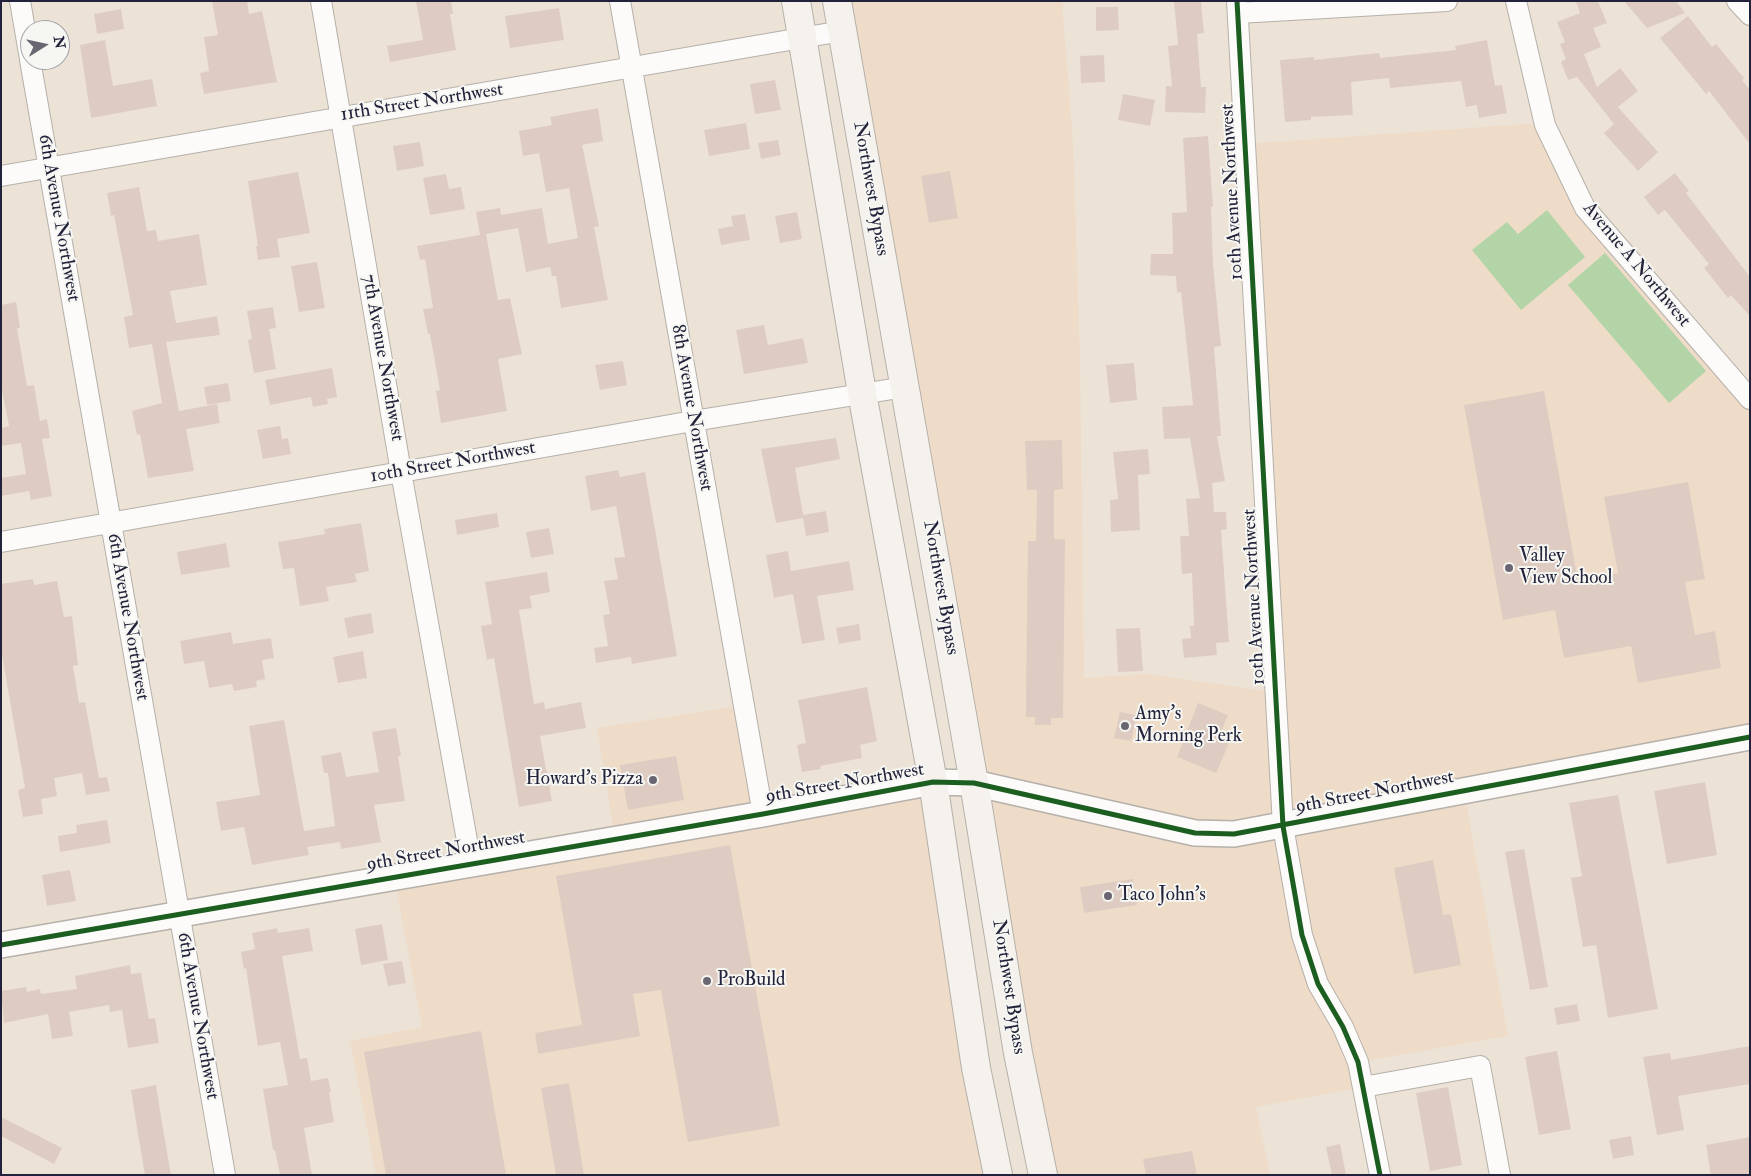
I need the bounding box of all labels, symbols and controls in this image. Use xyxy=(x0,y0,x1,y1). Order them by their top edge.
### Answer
north arrow xyxy=(20,20,70,70)
text: N xyxy=(50,35,69,50)
street label: 11th Street Northwest xyxy=(339,79,505,127)
street label: 10th Avenue Northwest xyxy=(1217,103,1249,281)
street label: Northwest Bypass xyxy=(847,120,893,258)
street label: 6th Avenue Northwest xyxy=(32,133,84,303)
street label: Avenue A Northwest xyxy=(1577,198,1695,332)
street label: 7th Avenue Northwest xyxy=(356,273,408,443)
street label: 8th Avenue Northwest xyxy=(665,323,717,493)
street label: 10th Street Northwest xyxy=(369,437,537,489)
street label: 10th Avenue Northwest xyxy=(1239,508,1271,686)
street label: Northwest Bypass xyxy=(917,519,963,657)
street label: 6th Avenue Northwest xyxy=(101,532,153,702)
place label: Valley View School xyxy=(1519,546,1612,590)
marker: Valley View School xyxy=(1503,562,1515,574)
place label: Amy's Morning Perk xyxy=(1135,704,1242,748)
marker: Amy's Morning Perk xyxy=(1119,720,1131,732)
street label: 9th Street Northwest xyxy=(764,759,926,809)
street label: 9th Street Northwest xyxy=(1294,766,1456,820)
place label: Howard's Pizza xyxy=(526,769,643,791)
marker: Howard's Pizza xyxy=(647,774,659,786)
street label: 9th Street Northwest xyxy=(365,827,527,877)
place label: Taco John's xyxy=(1118,885,1206,907)
marker: Taco John's xyxy=(1102,890,1114,902)
street label: Northwest Bypass xyxy=(986,918,1030,1056)
street label: 6th Avenue Northwest xyxy=(171,931,223,1101)
place label: ProBuild xyxy=(717,970,785,992)
marker: ProBuild xyxy=(701,975,713,987)

